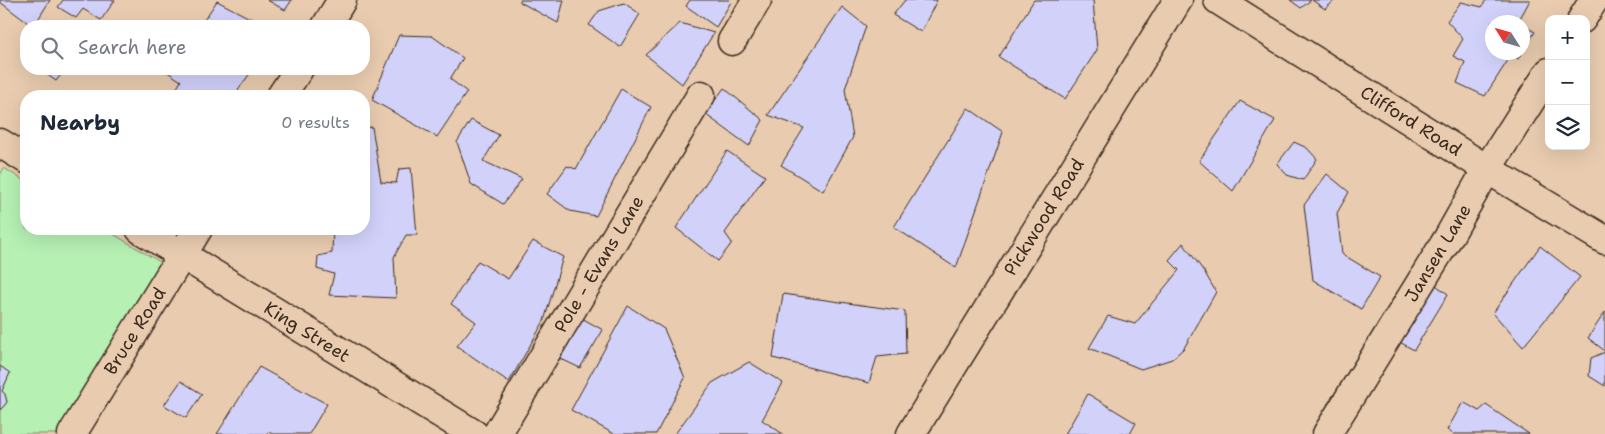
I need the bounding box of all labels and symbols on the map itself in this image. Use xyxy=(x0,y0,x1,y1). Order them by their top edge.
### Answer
north arrow xyxy=(1485,15,1530,60)
street label: Clifford Road xyxy=(1356,80,1466,162)
street label: Pickwood Road xyxy=(998,154,1090,280)
street label: Pole - Evans Lane xyxy=(549,191,649,337)
street label: Jansen Lane xyxy=(1399,199,1477,307)
street label: Bruce Road xyxy=(99,283,171,379)
street label: King Street xyxy=(259,296,355,368)

